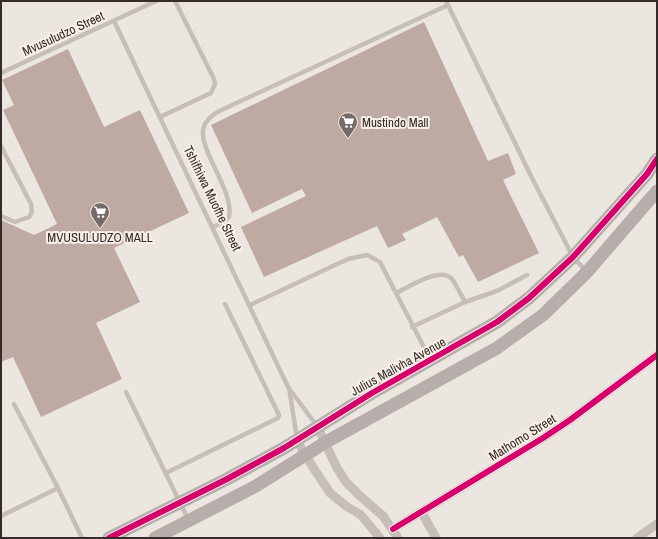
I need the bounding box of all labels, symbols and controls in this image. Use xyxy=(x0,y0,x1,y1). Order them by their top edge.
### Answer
street label: Mvusuludzo Street xyxy=(20,7,107,60)
supermarket icon: Mustindo Mall xyxy=(337,111,359,139)
place label: Mustindo Mall xyxy=(362,114,428,131)
street label: Tshifhiwa Muofhe Street xyxy=(180,143,245,254)
supermarket icon: MVUSULUDZO MALL xyxy=(89,201,111,229)
place label: MVUSULUDZO MALL xyxy=(47,229,153,246)
street label: Julius Malivha Avenue xyxy=(348,333,449,400)
street label: Mathomo Street xyxy=(486,410,559,465)

